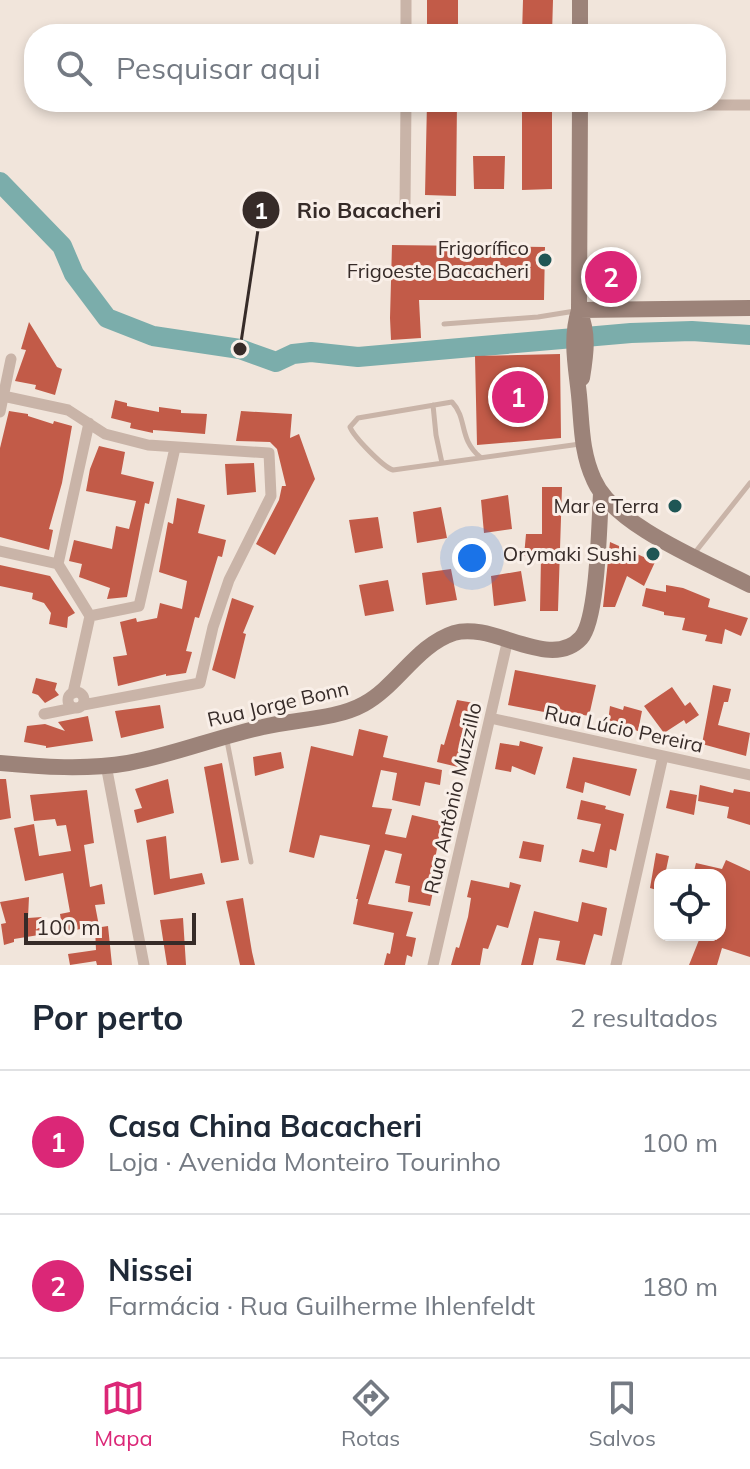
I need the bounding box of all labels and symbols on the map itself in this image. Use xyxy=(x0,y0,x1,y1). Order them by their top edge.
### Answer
callout: Rio Bacacheri xyxy=(241,187,457,233)
text: 1 xyxy=(254,195,268,225)
text: Rio Bacacheri xyxy=(297,196,441,224)
place label: Frigorífico Frigoeste Bacacheri xyxy=(347,235,529,283)
pin: 2 xyxy=(585,247,637,307)
marker: Frigorífico Frigoeste Bacacheri xyxy=(536,251,554,269)
pin: 1 xyxy=(492,367,544,427)
place label: Mar e Terra xyxy=(553,493,659,518)
marker: Mar e Terra xyxy=(666,497,684,515)
your location xyxy=(452,538,492,578)
place label: Orymaki Sushi xyxy=(503,541,637,566)
marker: Orymaki Sushi xyxy=(644,545,662,563)
street label: Rua Jorge Bonn xyxy=(205,675,351,732)
street label: Rua Lúcio Pereira xyxy=(543,699,706,758)
street label: Rua Antônio Muzzillo xyxy=(418,700,487,896)
scale bar xyxy=(24,909,196,945)

